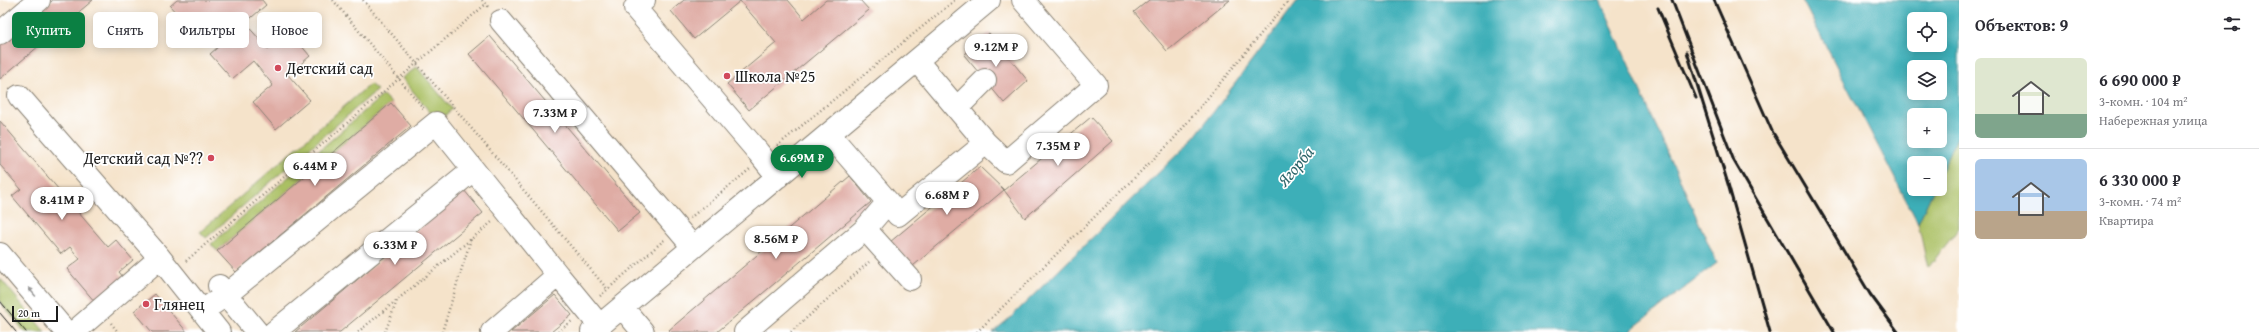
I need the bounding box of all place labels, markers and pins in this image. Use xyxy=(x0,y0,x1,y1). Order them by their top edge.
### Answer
pin: 9.12M ₽ xyxy=(959,34,1033,68)
place label: Детский сад xyxy=(285,56,373,80)
marker: Детский сад xyxy=(273,63,283,73)
place label: Школа №25 xyxy=(735,64,815,88)
marker: Школа №25 xyxy=(722,71,732,81)
pin: 7.33M ₽ xyxy=(518,100,592,134)
pin: 7.35M ₽ xyxy=(1021,133,1095,167)
pin: 6.69M ₽ xyxy=(765,145,839,179)
place label: Детский сад №?? xyxy=(82,146,203,170)
marker: Детский сад №?? xyxy=(206,153,216,163)
pin: 6.44M ₽ xyxy=(278,153,352,187)
pin: 6.68M ₽ xyxy=(910,182,984,216)
pin: 8.41M ₽ xyxy=(25,187,99,221)
pin: 8.56M ₽ xyxy=(739,226,813,260)
pin: 6.33M ₽ xyxy=(358,232,432,266)
place label: Глянец xyxy=(154,292,205,316)
marker: Глянец xyxy=(141,299,151,309)

